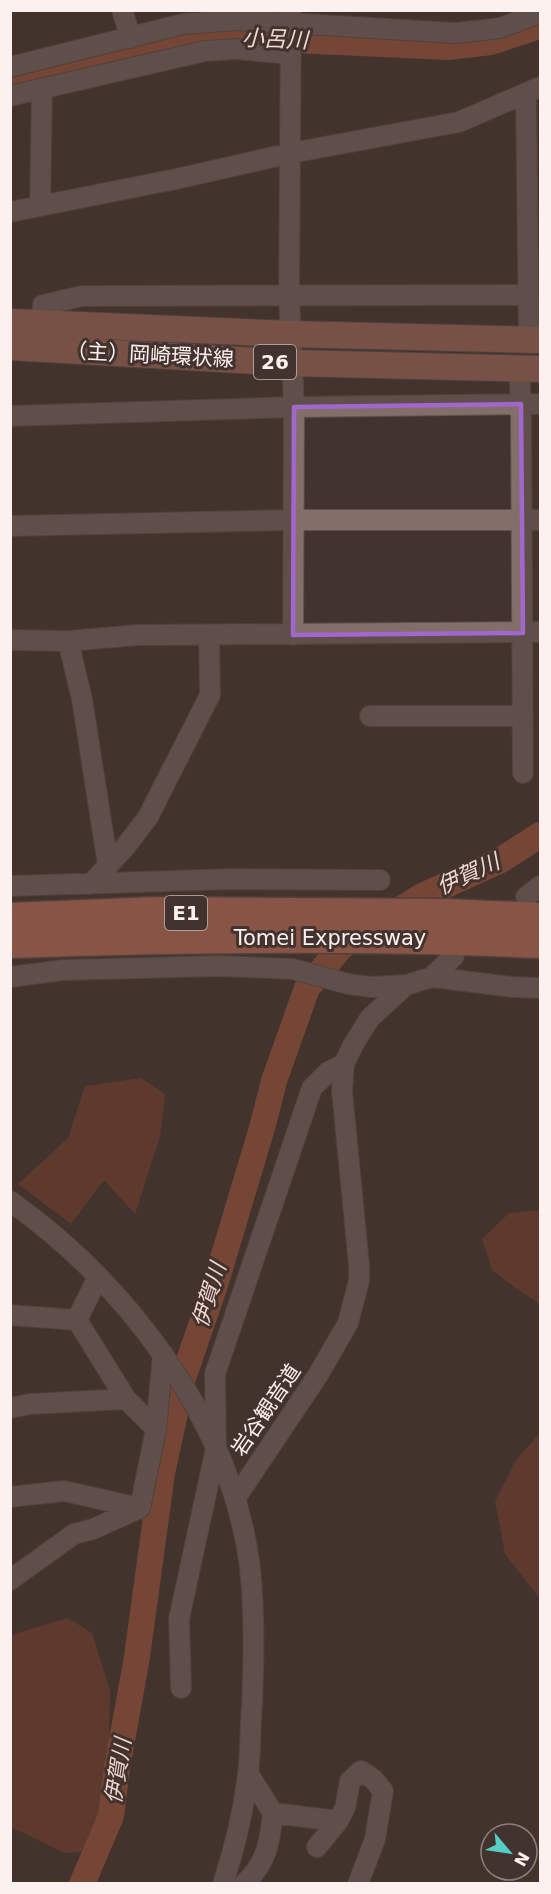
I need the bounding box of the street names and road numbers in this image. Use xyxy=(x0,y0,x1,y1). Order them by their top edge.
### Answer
street label: （主）岡崎環状線 xyxy=(65,339,235,371)
road number: 26 xyxy=(254,345,296,379)
road number: E1 xyxy=(165,896,207,930)
street label: Tomei Expressway xyxy=(233,926,426,950)
street label: 岩谷観音道 xyxy=(227,1360,305,1460)

